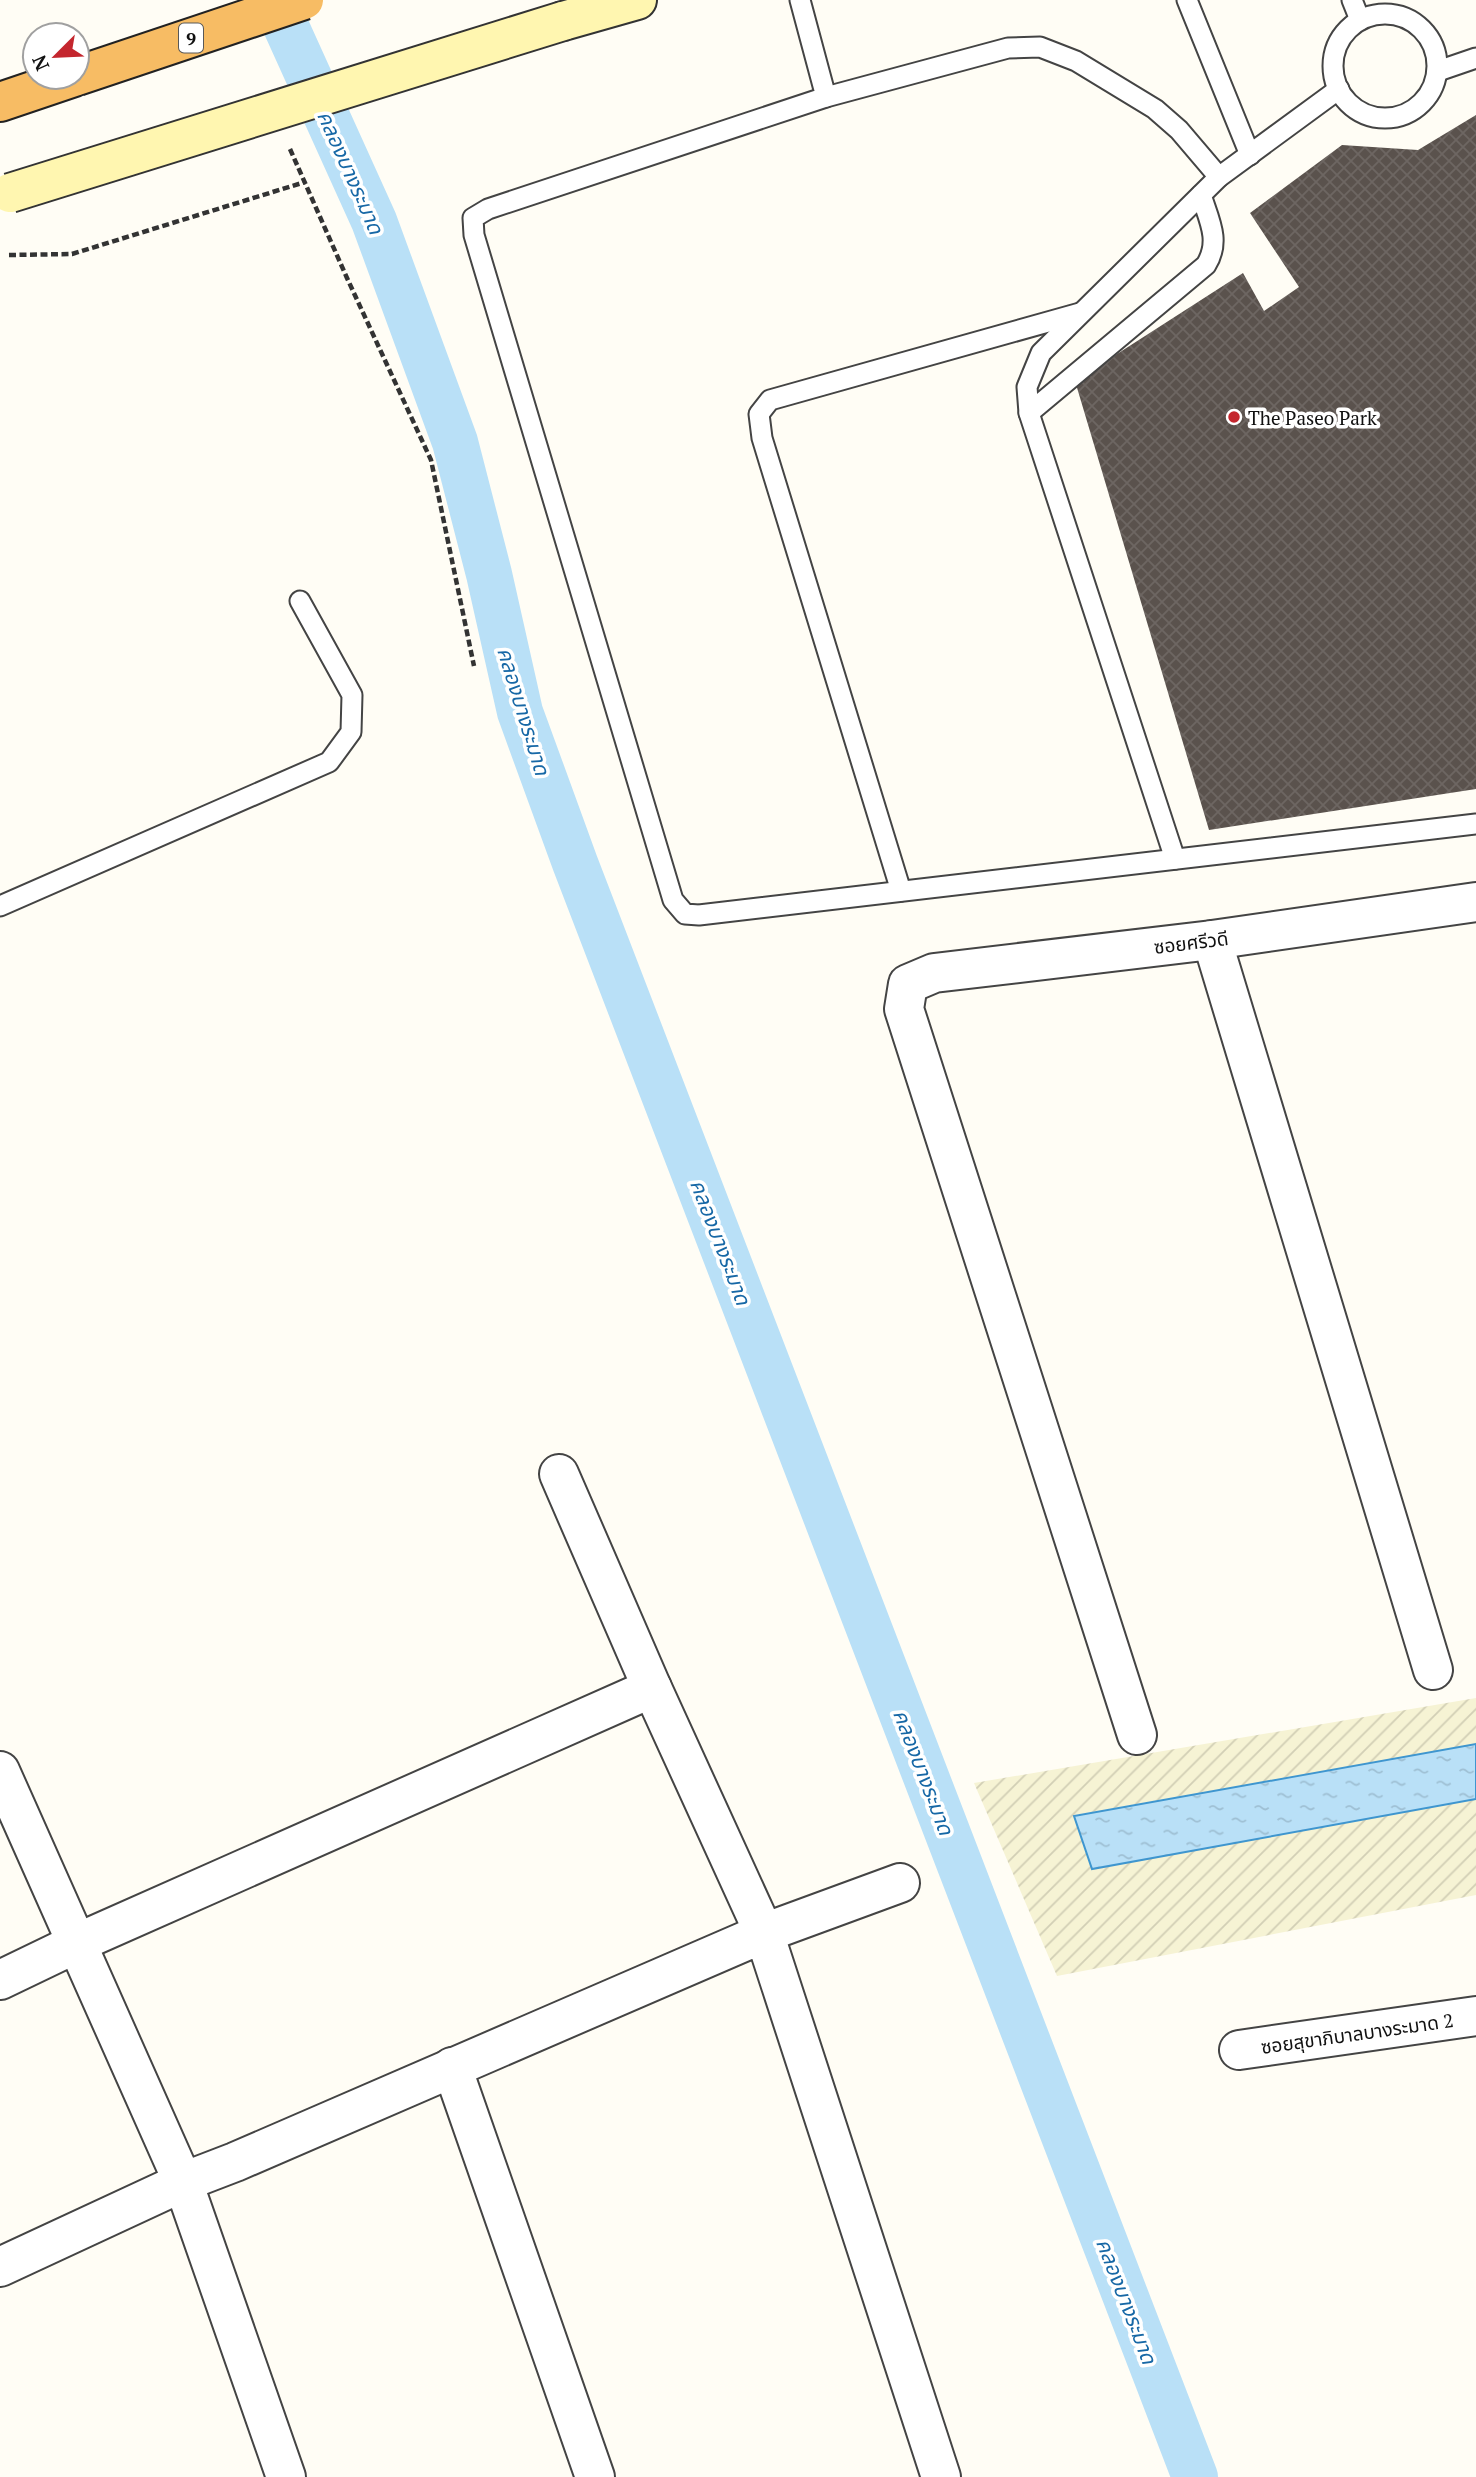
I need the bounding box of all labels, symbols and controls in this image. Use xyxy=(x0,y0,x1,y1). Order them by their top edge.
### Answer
north arrow xyxy=(21,21,91,91)
road number: 9 xyxy=(179,24,203,52)
text: N xyxy=(25,51,54,75)
water label: คลองบางระมาด xyxy=(311,106,391,239)
place label: The Paseo Park xyxy=(1248,405,1377,430)
marker: The Paseo Park xyxy=(1226,409,1242,425)
water label: คลองบางระมาด xyxy=(491,644,557,779)
street label: ซอยศรีวดี xyxy=(1152,925,1230,959)
water label: คลองบางระมาด xyxy=(684,1175,758,1310)
water label: คลองบางระมาด xyxy=(887,1705,961,1840)
street label: ซอยสุขาภิบาลบางระมาด 2 xyxy=(1259,2007,1455,2059)
water label: คลองบางระมาด xyxy=(1090,2234,1164,2369)

